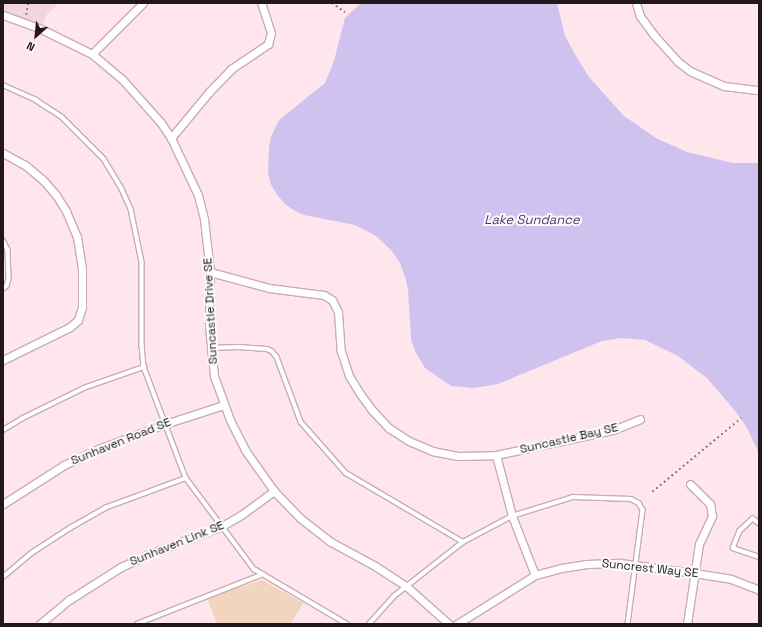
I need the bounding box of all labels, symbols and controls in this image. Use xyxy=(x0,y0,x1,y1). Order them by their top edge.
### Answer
north arrow xyxy=(16,16,56,56)
text: N xyxy=(24,39,37,55)
water label: Lake Sundance xyxy=(484,212,580,228)
street label: Suncastle Drive SE xyxy=(201,257,221,365)
street label: Sunhaven Road SE xyxy=(69,415,173,469)
street label: Suncastle Bay SE xyxy=(519,421,619,457)
street label: Sunhaven Link SE xyxy=(128,519,226,569)
street label: Suncrest Way SE xyxy=(601,557,699,581)

